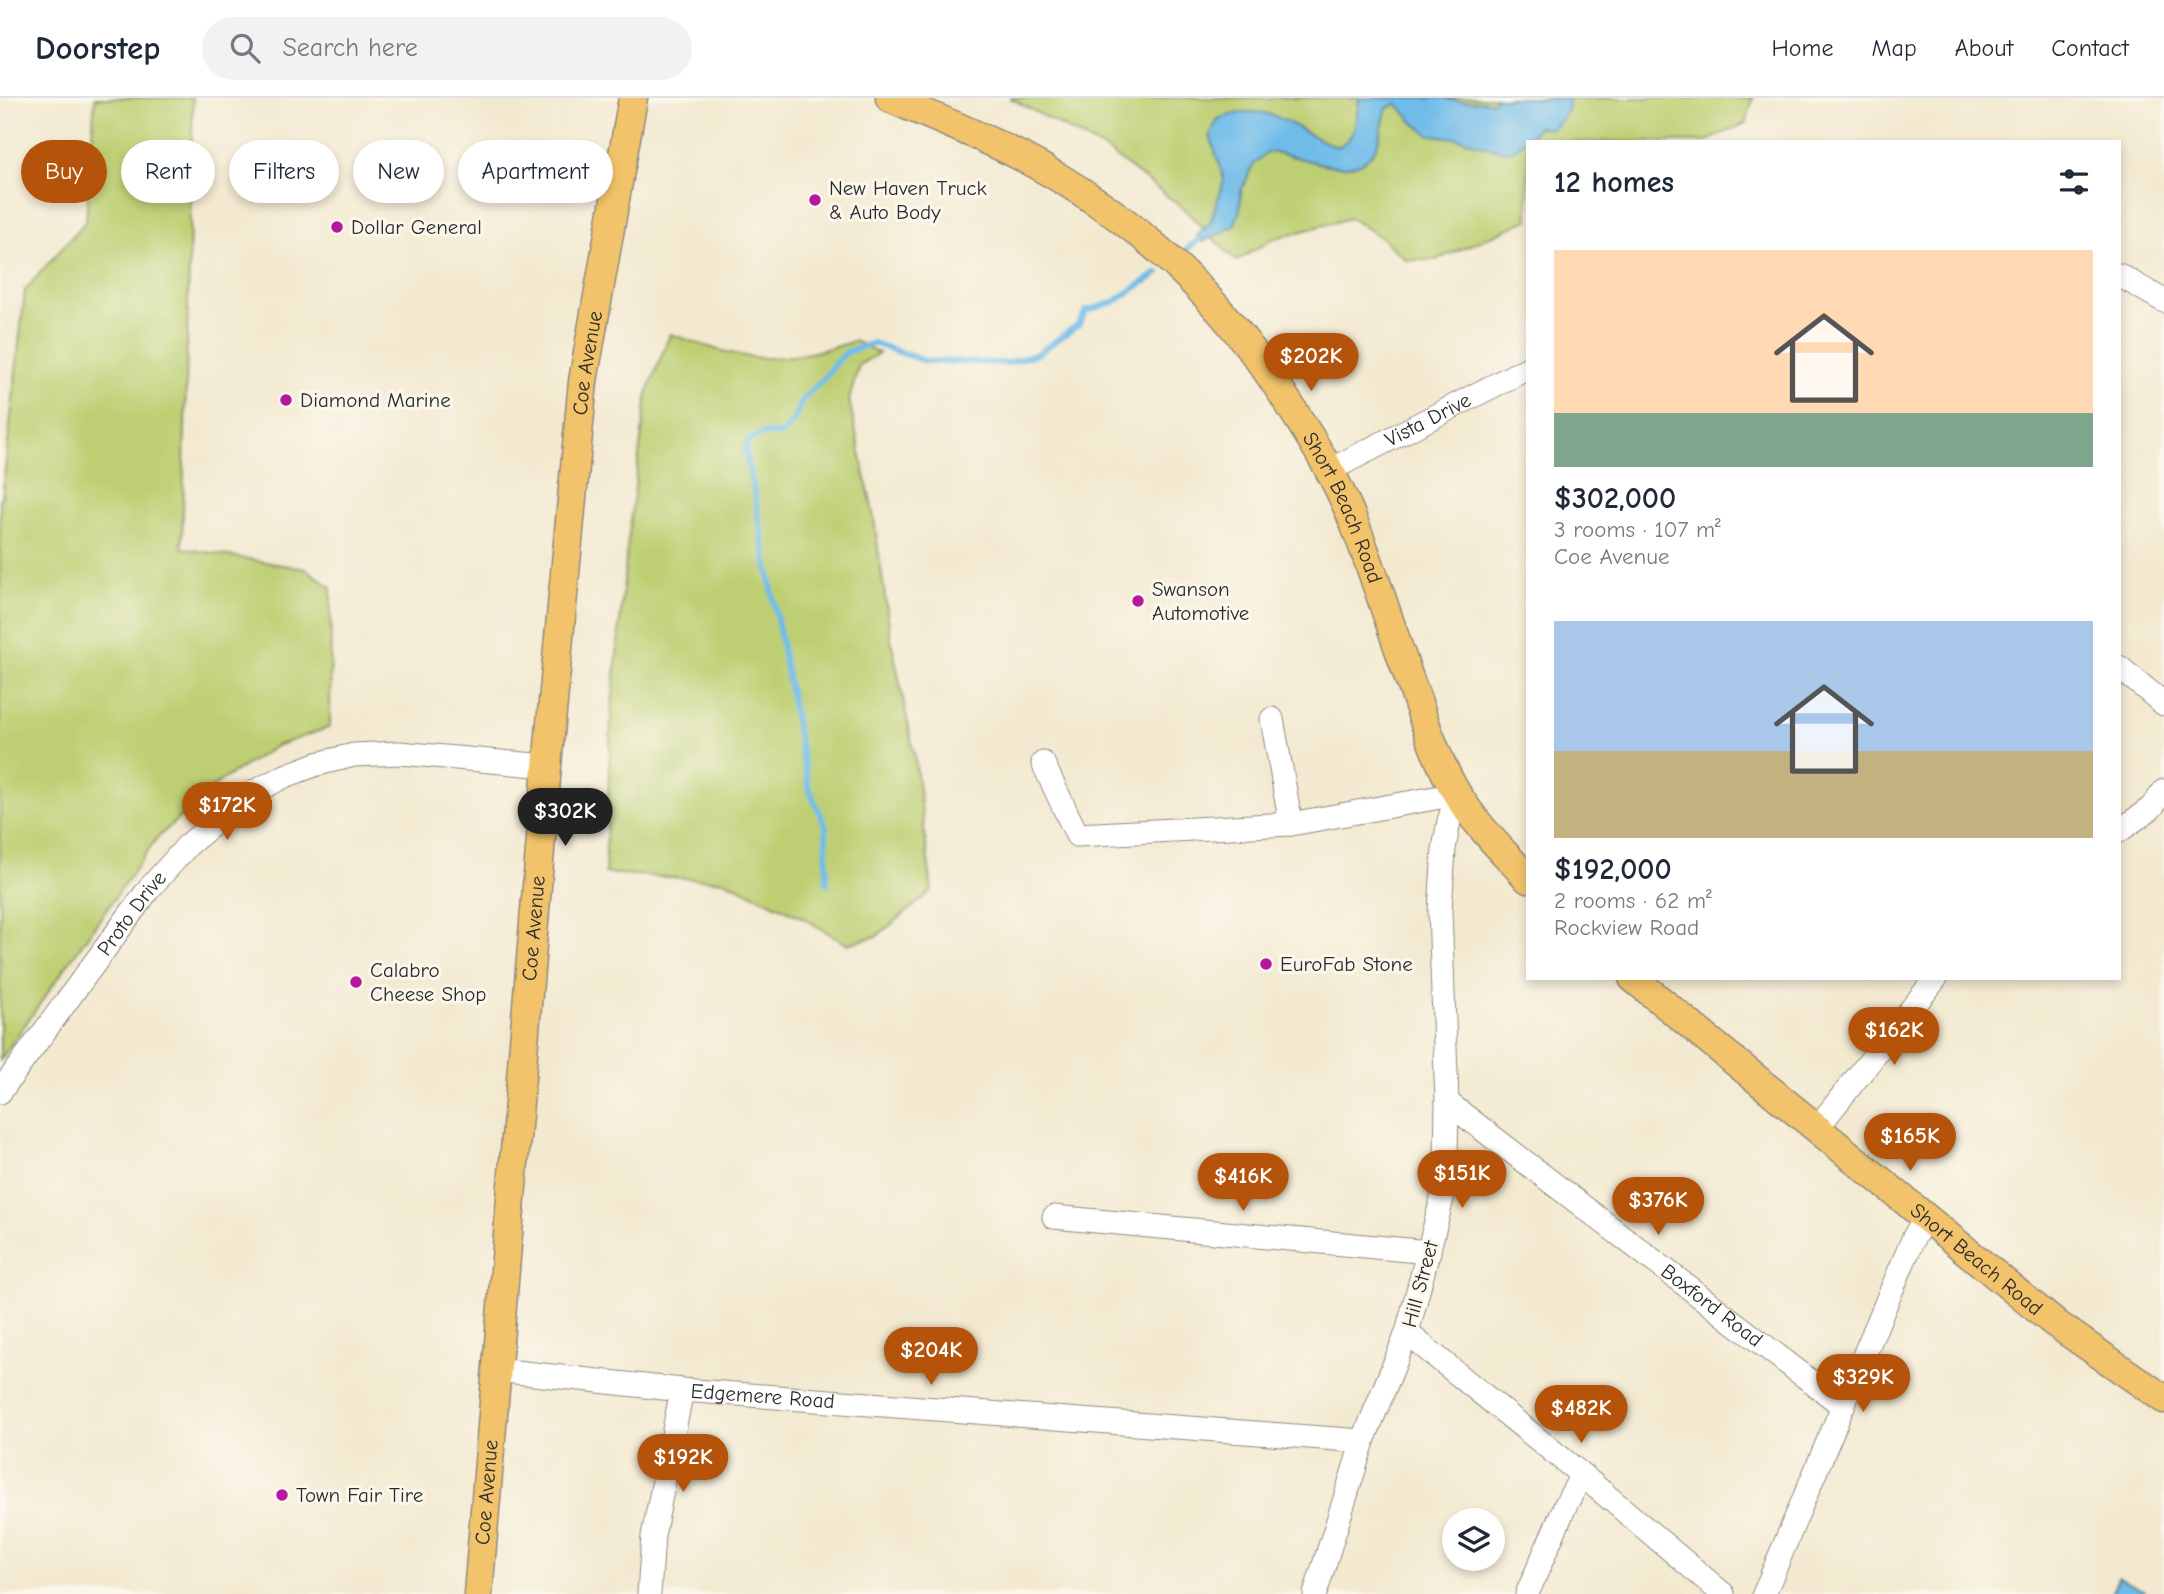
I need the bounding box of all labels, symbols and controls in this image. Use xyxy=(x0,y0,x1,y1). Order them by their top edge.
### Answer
search box xyxy=(202,17,692,80)
text: Doorstep xyxy=(35,29,160,67)
icon: search xyxy=(226,29,264,67)
text: Search here xyxy=(282,33,418,63)
text: Home xyxy=(1772,34,1833,62)
text: Map xyxy=(1871,34,1917,62)
text: About xyxy=(1955,34,2013,62)
text: Contact xyxy=(2051,34,2129,62)
chip: Buy xyxy=(21,140,107,203)
chip: Rent xyxy=(121,140,215,203)
chip: Filters xyxy=(229,140,339,203)
chip: New xyxy=(353,140,444,203)
chip: Apartment xyxy=(458,140,613,203)
icon: filters xyxy=(2055,163,2093,201)
text: 12 homes xyxy=(1554,165,1674,200)
place label: New Haven Truck & Auto Body xyxy=(829,176,987,224)
marker: New Haven Truck & Auto Body xyxy=(807,192,823,208)
place label: Dollar General xyxy=(351,215,482,239)
marker: Dollar General xyxy=(329,219,345,235)
icon: home xyxy=(1761,295,1887,421)
street label: Coe Avenue xyxy=(568,309,607,416)
pin: $202K xyxy=(1262,334,1360,393)
text: $202K xyxy=(1280,342,1342,369)
place label: Diamond Marine xyxy=(300,388,451,412)
street label: Vista Drive xyxy=(1381,388,1475,452)
marker: Diamond Marine xyxy=(278,392,294,408)
street label: Short Beach Road xyxy=(1298,428,1387,586)
text: $302,000 xyxy=(1554,481,1676,516)
text: 3 rooms · 107 m² xyxy=(1554,516,1721,543)
text: Coe Avenue xyxy=(1554,543,1670,570)
place label: Swanson Automotive xyxy=(1152,577,1249,625)
marker: Swanson Automotive xyxy=(1130,593,1146,609)
icon: home xyxy=(1761,666,1887,792)
pin: $172K xyxy=(178,782,276,842)
pin: $302K xyxy=(516,788,614,848)
text: $172K xyxy=(198,791,256,818)
text: $302K xyxy=(534,797,596,824)
text: $192,000 xyxy=(1554,852,1672,887)
street label: Proto Drive xyxy=(92,866,171,960)
street label: Coe Avenue xyxy=(517,875,550,982)
text: 2 rooms · 62 m² xyxy=(1554,887,1712,914)
text: Rockview Road xyxy=(1554,914,1699,941)
place label: EuroFab Stone xyxy=(1280,952,1413,976)
marker: EuroFab Stone xyxy=(1258,956,1274,972)
place label: Calabro Cheese Shop xyxy=(370,958,487,1006)
marker: Calabro Cheese Shop xyxy=(348,974,364,990)
pin: $162K xyxy=(1845,1007,1943,1067)
text: $162K xyxy=(1864,1016,1924,1043)
pin: $165K xyxy=(1861,1114,1959,1173)
text: $165K xyxy=(1880,1122,1940,1149)
pin: $151K xyxy=(1413,1150,1511,1210)
pin: $416K xyxy=(1194,1154,1292,1213)
text: $151K xyxy=(1433,1159,1491,1186)
text: $416K xyxy=(1214,1162,1272,1189)
pin: $376K xyxy=(1609,1178,1707,1237)
text: $376K xyxy=(1628,1186,1688,1213)
street label: Short Beach Road xyxy=(1906,1198,2047,1320)
street label: Hill Street xyxy=(1397,1237,1443,1330)
street label: Boxford Road xyxy=(1656,1259,1767,1352)
pin: $204K xyxy=(882,1328,980,1387)
text: $204K xyxy=(900,1336,962,1363)
pin: $329K xyxy=(1814,1354,1912,1414)
text: $329K xyxy=(1832,1363,1894,1390)
street label: Edgemere Road xyxy=(690,1379,836,1413)
pin: $482K xyxy=(1532,1386,1630,1445)
text: $482K xyxy=(1551,1394,1611,1421)
pin: $192K xyxy=(634,1434,732,1494)
street label: Coe Avenue xyxy=(470,1439,503,1546)
text: $192K xyxy=(653,1443,713,1470)
place label: Town Fair Tire xyxy=(296,1483,423,1507)
marker: Town Fair Tire xyxy=(274,1487,290,1503)
map controls xyxy=(1442,1508,1505,1571)
button: layers xyxy=(1442,1508,1505,1571)

